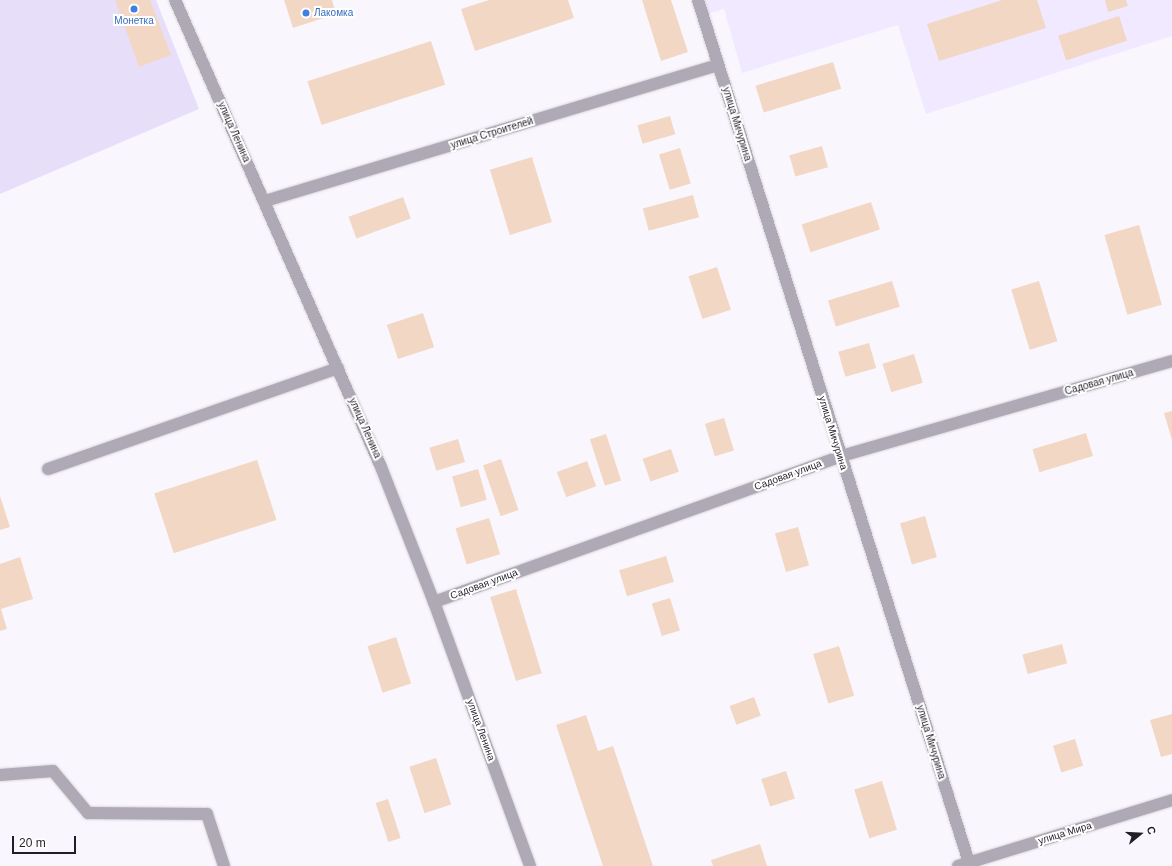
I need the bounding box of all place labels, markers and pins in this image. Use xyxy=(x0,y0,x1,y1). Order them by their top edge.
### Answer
marker: Монетка xyxy=(129,4,139,14)
place label: Лакомка xyxy=(314,7,353,19)
marker: Лакомка xyxy=(301,8,311,18)
place label: Монетка xyxy=(114,15,154,27)

